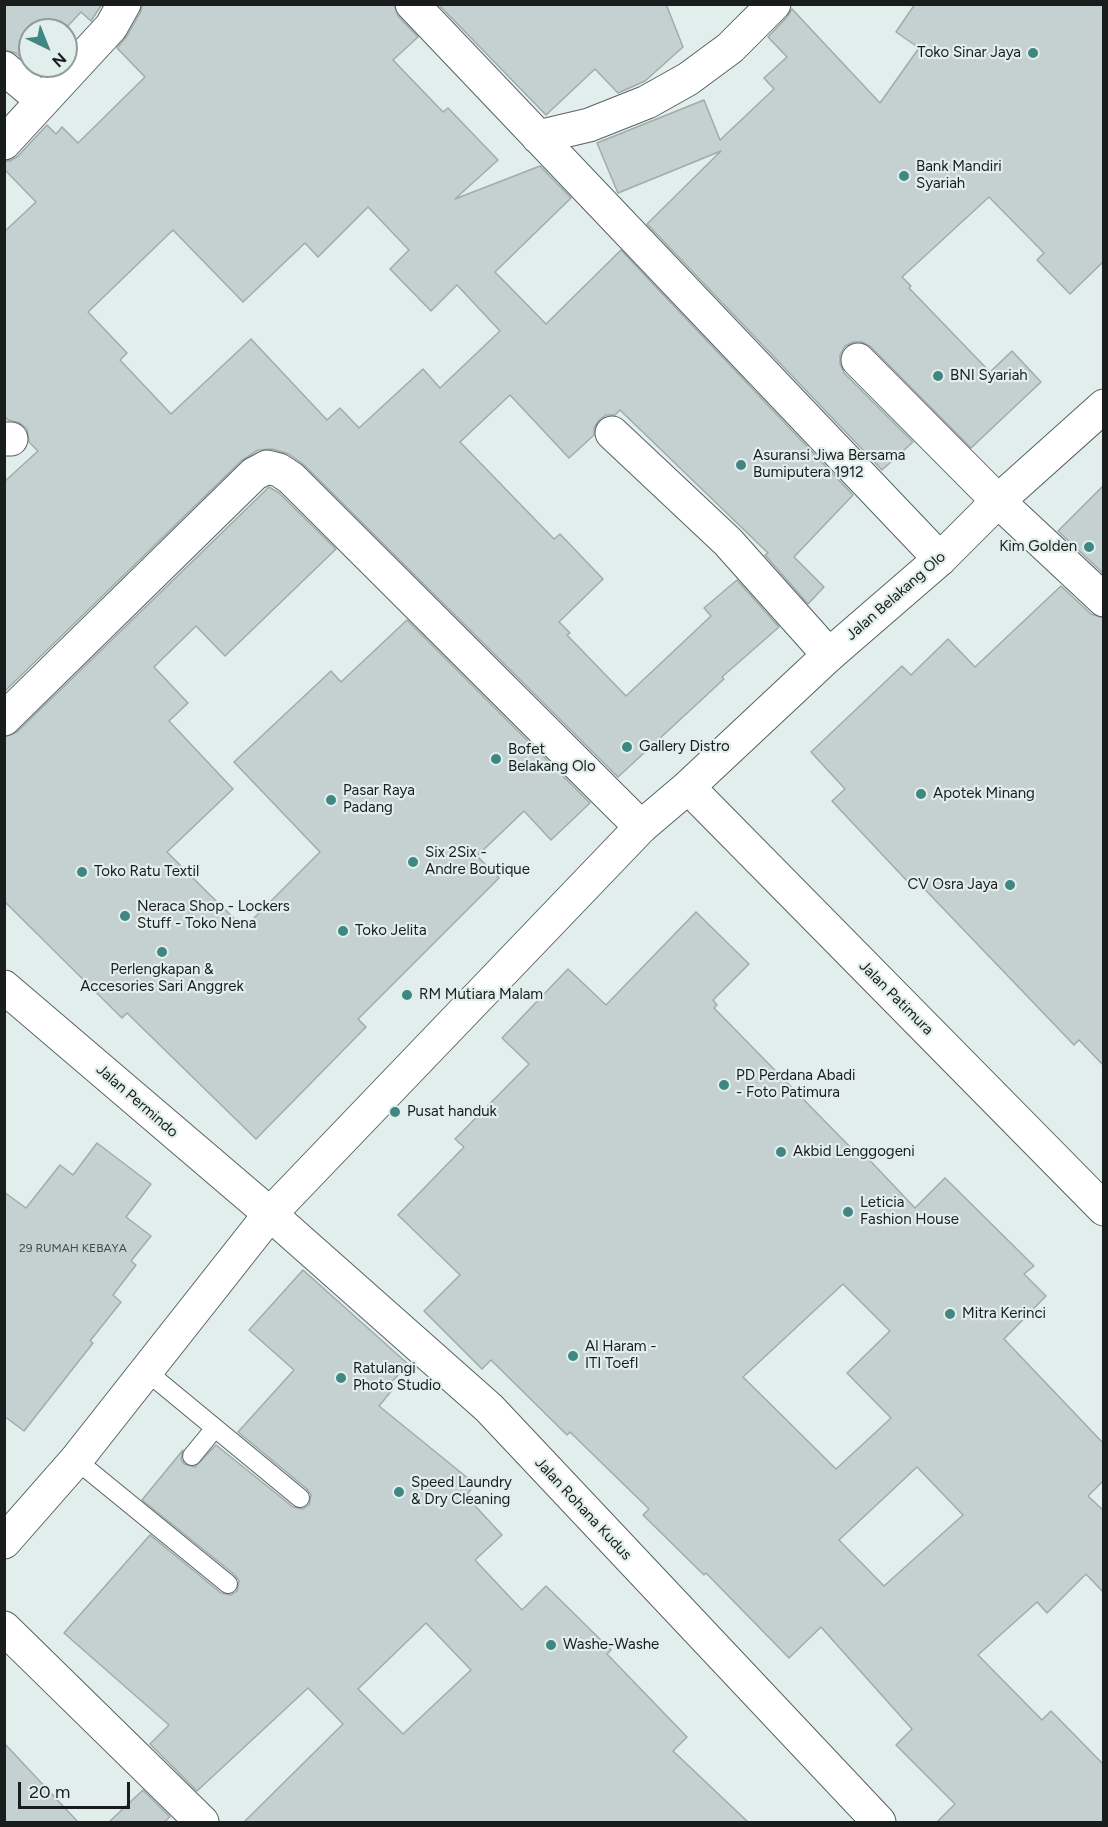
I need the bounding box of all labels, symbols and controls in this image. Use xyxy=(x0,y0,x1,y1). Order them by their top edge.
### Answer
north arrow xyxy=(18,18,78,78)
place label: Toko Sinar Jaya xyxy=(917,44,1021,62)
marker: Toko Sinar Jaya xyxy=(1026,46,1040,60)
text: N xyxy=(48,49,70,71)
place label: Bank Mandiri Syariah xyxy=(916,158,1002,193)
marker: Bank Mandiri Syariah xyxy=(897,169,911,183)
place label: BNI Syariah xyxy=(950,367,1028,385)
marker: BNI Syariah xyxy=(931,369,945,383)
place label: Asuransi Jiwa Bersama Bumiputera 1912 xyxy=(753,447,905,482)
marker: Asuransi Jiwa Bersama Bumiputera 1912 xyxy=(734,458,748,472)
place label: Kim Golden xyxy=(999,538,1077,556)
marker: Kim Golden xyxy=(1082,540,1096,554)
street label: Jalan Belakang Olo xyxy=(843,548,949,644)
place label: Gallery Distro xyxy=(639,738,730,756)
marker: Gallery Distro xyxy=(620,740,634,754)
place label: Bofet Belakang Olo xyxy=(508,741,596,776)
marker: Bofet Belakang Olo xyxy=(489,752,503,766)
place label: Pasar Raya Padang xyxy=(343,782,415,817)
place label: Apotek Minang xyxy=(933,785,1035,803)
marker: Apotek Minang xyxy=(914,787,928,801)
marker: Pasar Raya Padang xyxy=(324,793,338,807)
place label: Six 2Six - Andre Boutique xyxy=(425,844,530,879)
marker: Six 2Six - Andre Boutique xyxy=(406,855,420,869)
place label: Toko Ratu Textil xyxy=(94,863,199,881)
marker: Toko Ratu Textil xyxy=(75,865,89,879)
place label: CV Osra Jaya xyxy=(907,876,998,894)
marker: CV Osra Jaya xyxy=(1003,878,1017,892)
place label: Neraca Shop - Lockers Stuff - Toko Nena xyxy=(137,898,290,933)
marker: Neraca Shop - Lockers Stuff - Toko Nena xyxy=(118,909,132,923)
place label: Toko Jelita xyxy=(355,922,427,940)
marker: Toko Jelita xyxy=(336,924,350,938)
marker: Perlengkapan & Accesories Sari Anggrek xyxy=(155,945,169,959)
street label: Jalan Patimura xyxy=(855,957,937,1039)
place label: Perlengkapan & Accesories Sari Anggrek xyxy=(80,961,244,996)
place label: RM Mutiara Malam xyxy=(419,986,543,1004)
marker: RM Mutiara Malam xyxy=(400,988,414,1002)
street label: Jalan Permindo xyxy=(92,1061,182,1141)
place label: PD Perdana Abadi - Foto Patimura xyxy=(736,1067,856,1102)
marker: PD Perdana Abadi - Foto Patimura xyxy=(717,1078,731,1092)
place label: Pusat handuk xyxy=(407,1103,497,1121)
marker: Pusat handuk xyxy=(388,1105,402,1119)
place label: Akbid Lenggogeni xyxy=(793,1143,915,1161)
marker: Akbid Lenggogeni xyxy=(774,1145,788,1159)
place label: Leticia Fashion House xyxy=(860,1194,959,1229)
marker: Leticia Fashion House xyxy=(841,1205,855,1219)
house number: 29 RUMAH KEBAYA xyxy=(19,1241,127,1255)
place label: Mitra Kerinci xyxy=(962,1305,1046,1323)
marker: Mitra Kerinci xyxy=(943,1307,957,1321)
place label: Al Haram - ITI Toefl xyxy=(585,1338,657,1373)
marker: Al Haram - ITI Toefl xyxy=(566,1349,580,1363)
place label: Ratulangi Photo Studio xyxy=(353,1360,441,1395)
marker: Ratulangi Photo Studio xyxy=(334,1371,348,1385)
street label: Jalan Rohana Kudus xyxy=(531,1454,635,1564)
place label: Speed Laundry & Dry Cleaning xyxy=(411,1474,512,1509)
marker: Speed Laundry & Dry Cleaning xyxy=(392,1485,406,1499)
place label: Washe-Washe xyxy=(563,1636,659,1654)
marker: Washe-Washe xyxy=(544,1638,558,1652)
scale bar xyxy=(21,1770,134,1808)
text: 20 m xyxy=(29,1781,70,1803)

